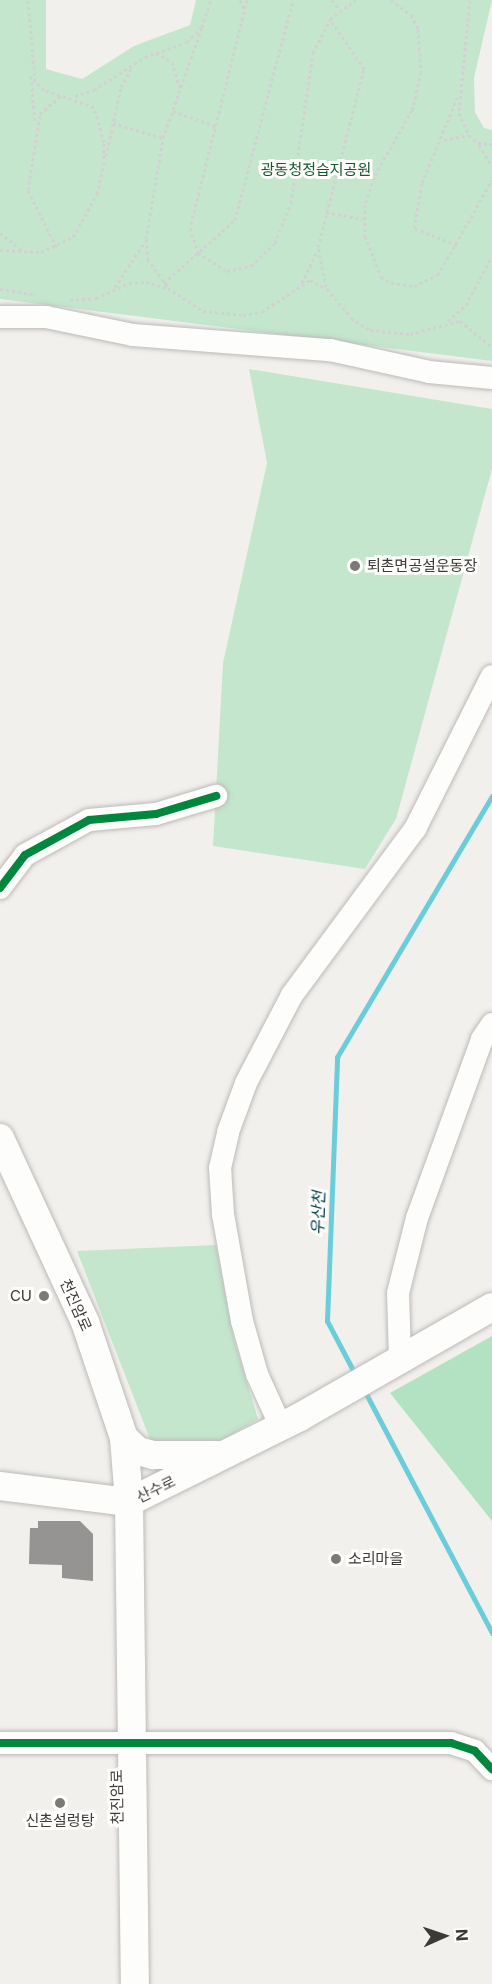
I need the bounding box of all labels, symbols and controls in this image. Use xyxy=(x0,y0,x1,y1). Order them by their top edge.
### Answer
park label: 광동청정습지공원 xyxy=(261,161,371,179)
place label: 퇴촌면공설운동장 xyxy=(367,557,477,575)
marker: 퇴촌면공설운동장 xyxy=(348,559,362,573)
water label: 우산천 xyxy=(308,1191,328,1235)
street label: 천진암로 xyxy=(57,1276,95,1334)
place label: CU xyxy=(10,1287,32,1305)
marker: CU xyxy=(37,1289,51,1303)
street label: 산수로 xyxy=(133,1472,179,1506)
place label: 소리마을 xyxy=(348,1550,403,1568)
marker: 소리마을 xyxy=(329,1552,343,1566)
street label: 천진암로 xyxy=(108,1769,126,1825)
marker: 신촌설렁탕 xyxy=(53,1796,67,1810)
place label: 신촌설렁탕 xyxy=(26,1812,94,1830)
north arrow xyxy=(414,1906,474,1966)
text: N xyxy=(452,1928,472,1942)

